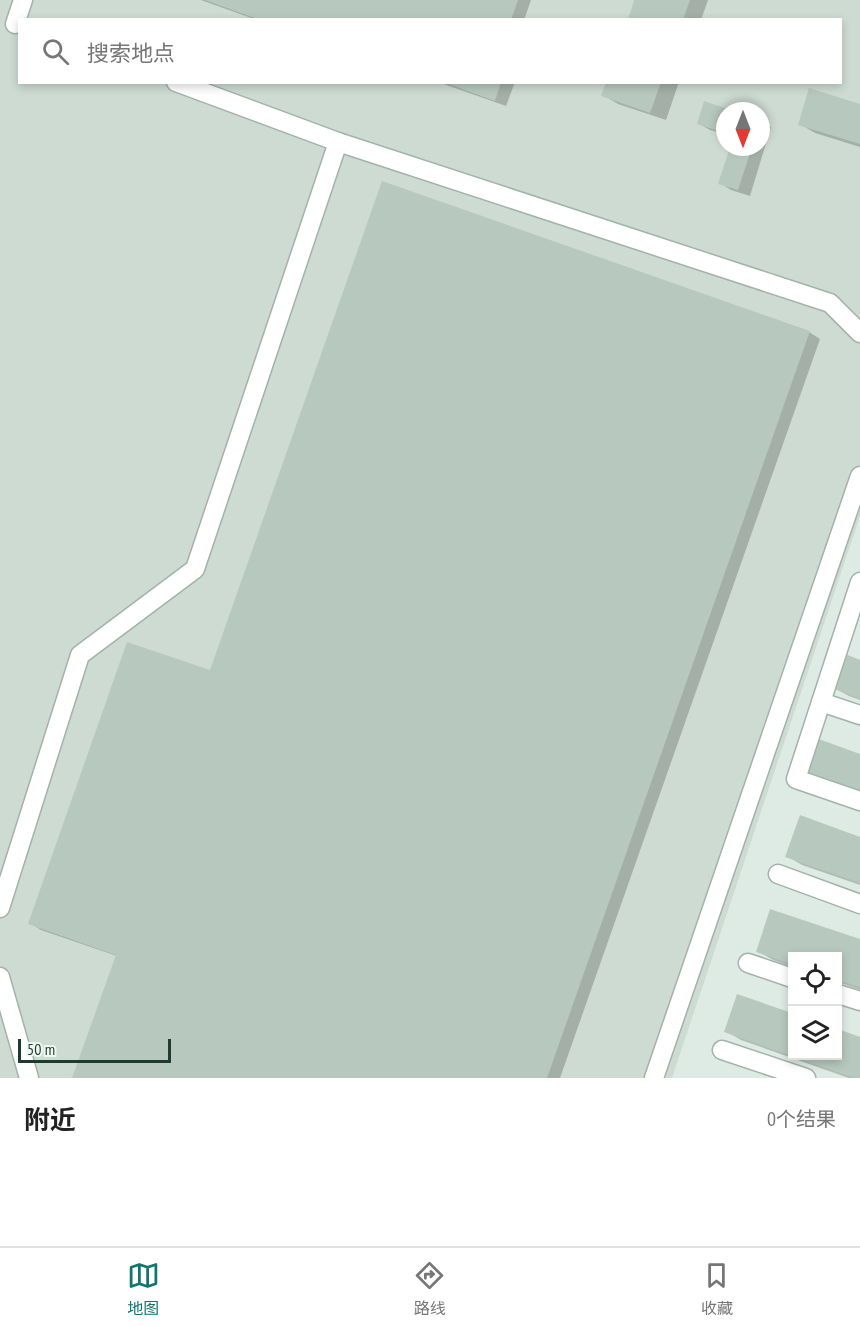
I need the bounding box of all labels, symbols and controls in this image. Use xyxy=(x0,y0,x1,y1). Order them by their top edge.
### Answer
search box xyxy=(18,18,842,84)
icon: search xyxy=(39,35,72,68)
text: 搜索地点 xyxy=(87,39,175,67)
north arrow xyxy=(716,102,770,156)
map controls xyxy=(788,952,842,1060)
button: locate xyxy=(788,952,842,1006)
button: layers xyxy=(788,1006,842,1060)
scale bar xyxy=(18,1036,171,1064)
text: 50 m xyxy=(27,1039,55,1059)
text: 附近 xyxy=(24,1103,76,1136)
text: 0个结果 xyxy=(767,1106,836,1132)
tab: 地图 xyxy=(127,1259,160,1319)
tab: 路线 xyxy=(413,1259,446,1319)
tab: 收藏 xyxy=(700,1259,733,1319)

